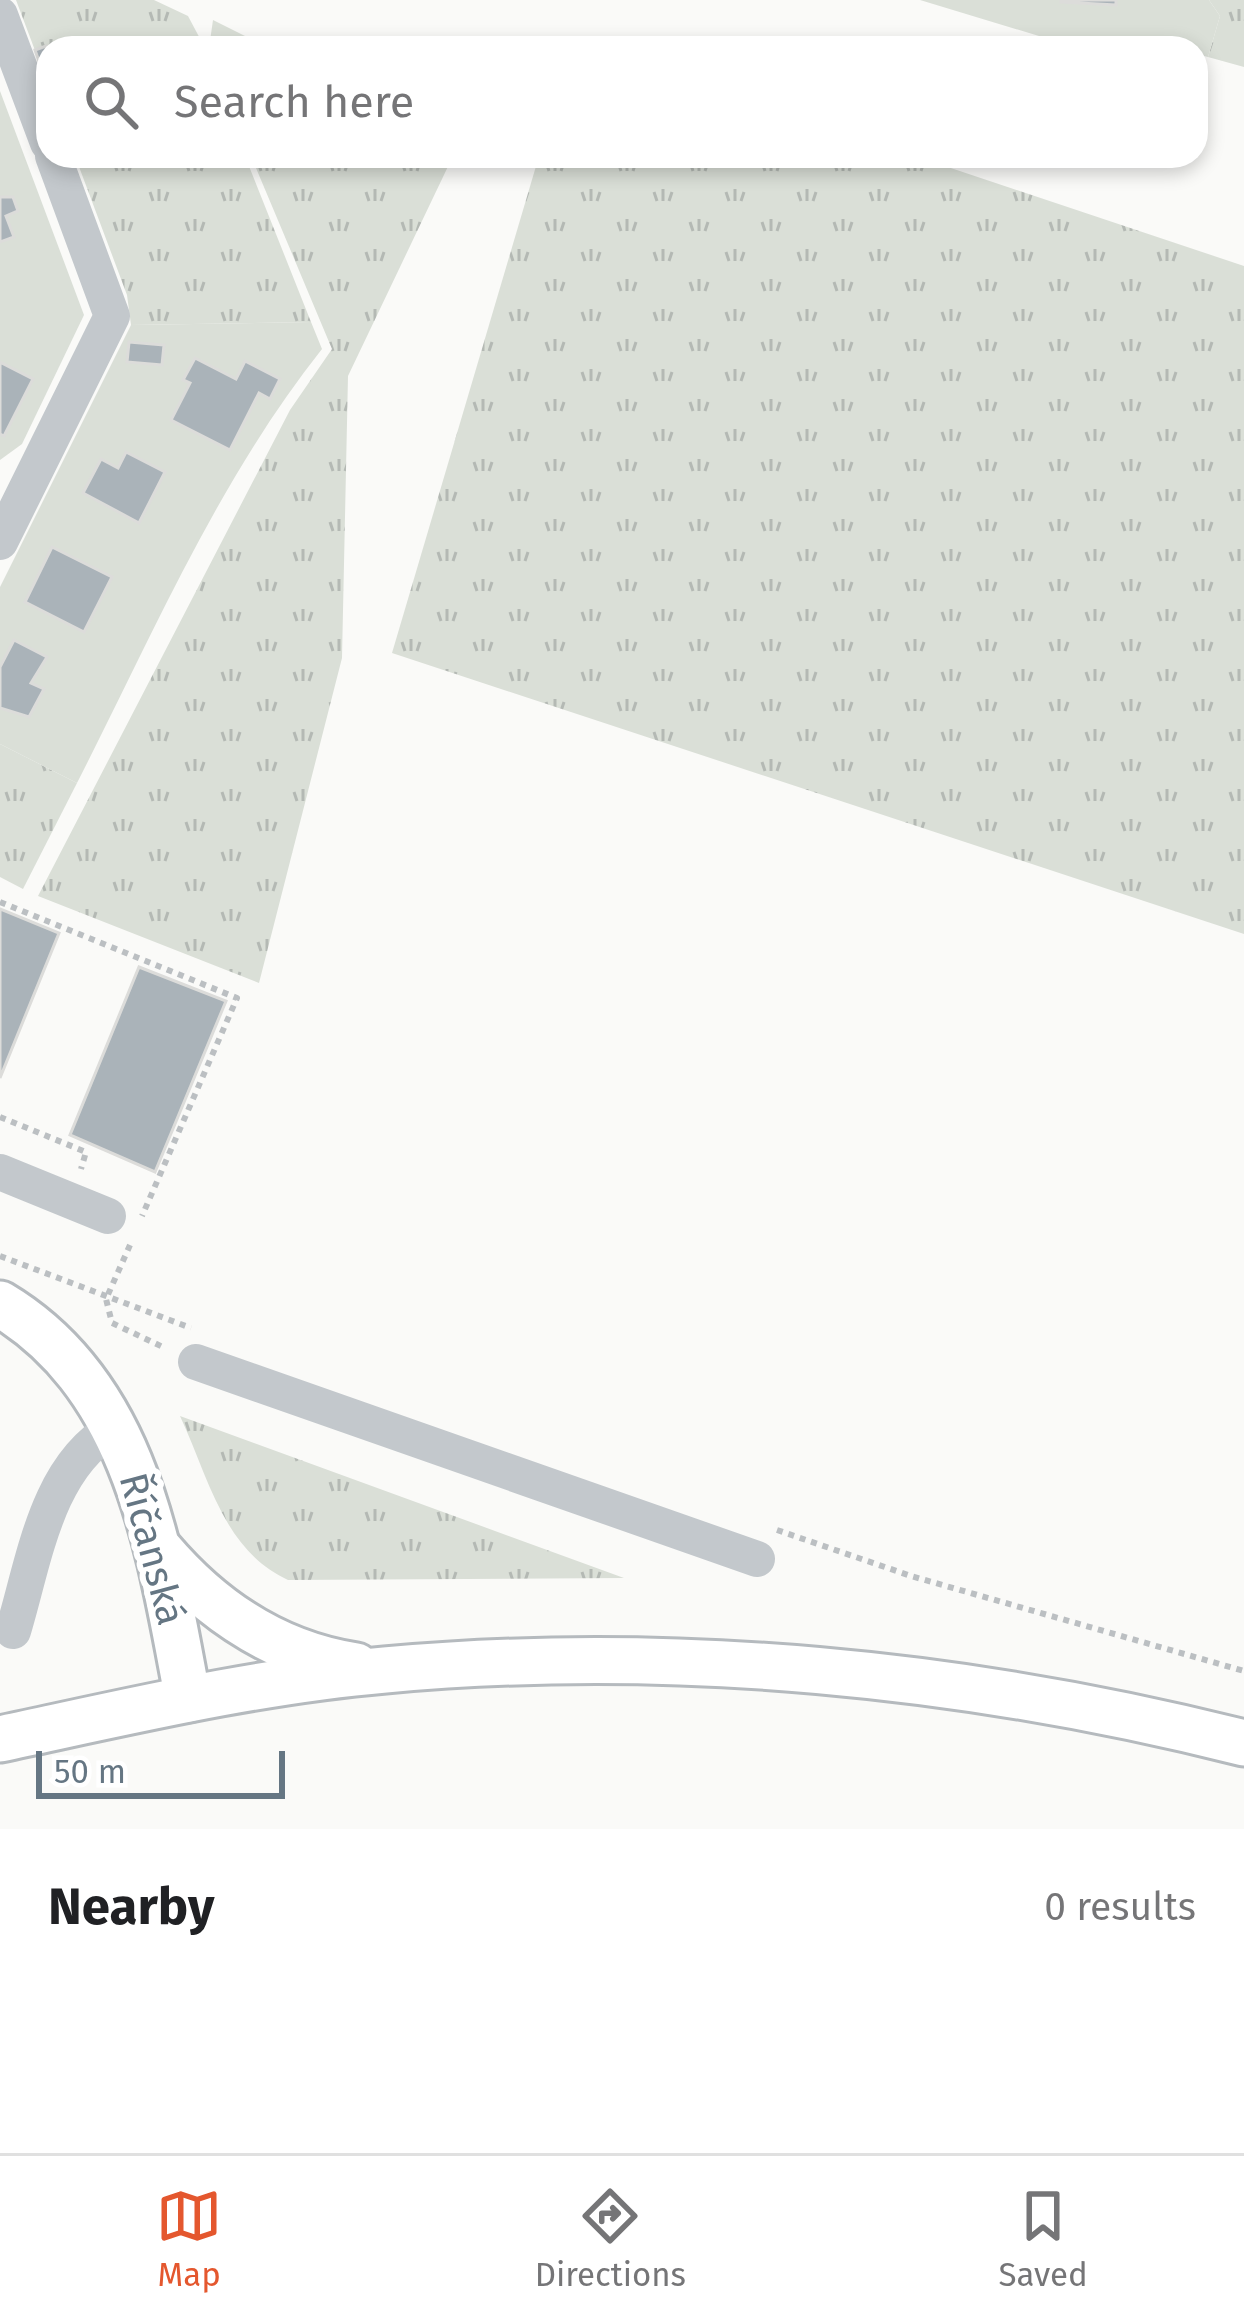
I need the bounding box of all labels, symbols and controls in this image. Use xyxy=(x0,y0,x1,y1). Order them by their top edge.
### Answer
search box xyxy=(36,36,1208,168)
icon: search xyxy=(78,69,144,135)
text: Search here xyxy=(174,75,414,129)
street label: Říčanská xyxy=(110,1468,194,1630)
scale bar xyxy=(36,1745,285,1798)
text: 50 m xyxy=(54,1752,126,1792)
text: Nearby xyxy=(48,1876,214,1938)
text: 0 results xyxy=(1044,1884,1196,1930)
tab: Map xyxy=(156,2183,222,2295)
tab: Directions xyxy=(535,2183,686,2295)
tab: Saved xyxy=(998,2183,1088,2295)

